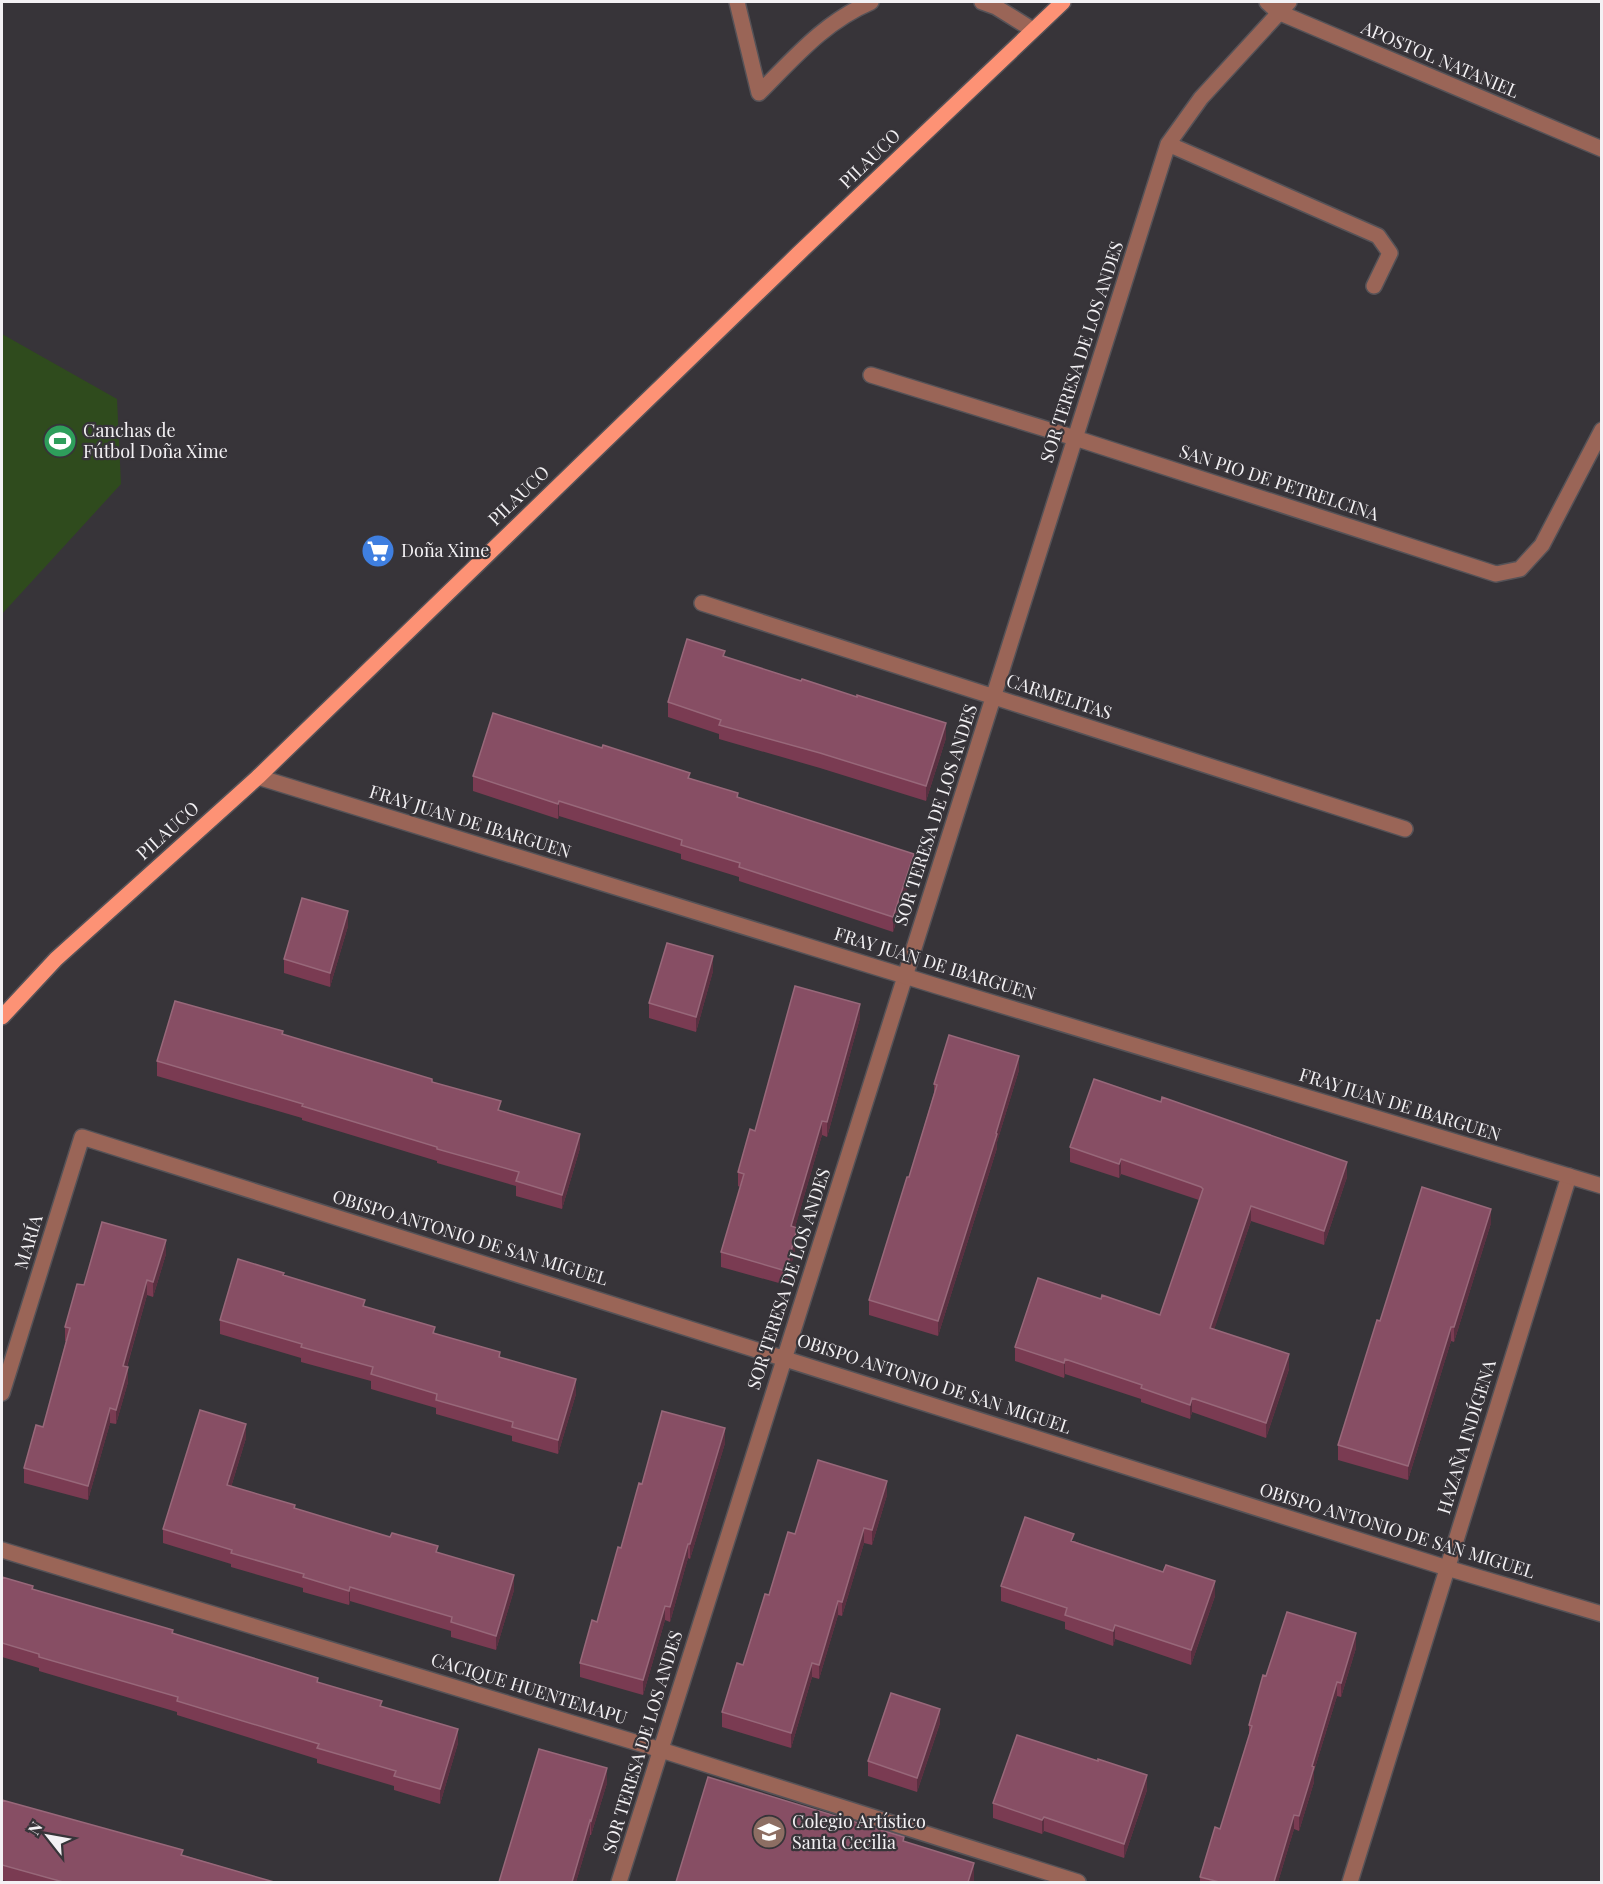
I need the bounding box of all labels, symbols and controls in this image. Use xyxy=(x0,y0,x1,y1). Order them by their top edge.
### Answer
street label: APOSTOL NATANIEL xyxy=(1357,15,1523,103)
street label: PILAUCO xyxy=(833,123,905,193)
street label: SOR TERESA DE LOS ANDES xyxy=(1034,238,1128,466)
place label: Canchas de Fútbol Doña Xime xyxy=(83,418,228,463)
sports icon: Canchas de Fútbol Doña Xime xyxy=(42,423,78,459)
street label: SAN PIO DE PETRELCINA xyxy=(1176,438,1383,526)
street label: PILAUCO xyxy=(482,460,554,530)
supermarket icon: Doña Xime xyxy=(360,533,396,569)
place label: Doña Xime xyxy=(401,538,489,562)
street label: CARMELITAS xyxy=(1003,668,1115,724)
street label: SOR TERESA DE LOS ANDES xyxy=(888,701,982,929)
street label: FRAY JUAN DE IBARGUEN xyxy=(367,779,574,863)
street label: PILAUCO xyxy=(131,796,204,865)
street label: FRAY JUAN DE IBARGUEN xyxy=(832,921,1039,1005)
street label: FRAY JUAN DE IBARGUEN xyxy=(1297,1062,1504,1146)
street label: SOR TERESA DE LOS ANDES xyxy=(741,1165,835,1393)
street label: OBISPO ANTONIO DE SAN MIGUEL xyxy=(330,1184,611,1291)
street label: MARÍA xyxy=(8,1211,48,1272)
street label: OBISPO ANTONIO DE SAN MIGUEL xyxy=(794,1327,1075,1439)
street label: HAZAÑA INDÍGENA xyxy=(1431,1356,1501,1517)
street label: OBISPO ANTONIO DE SAN MIGUEL xyxy=(1257,1477,1538,1584)
street label: SOR TERESA DE LOS ANDES xyxy=(597,1627,687,1856)
street label: CACIQUE HUENTEMAPU xyxy=(428,1647,630,1729)
north arrow xyxy=(18,1806,78,1866)
place label: Colegio Artístico Santa Cecilia xyxy=(792,1809,926,1854)
school or university icon: Colegio Artístico Santa Cecilia xyxy=(751,1814,787,1850)
text: N xyxy=(23,1817,47,1838)

